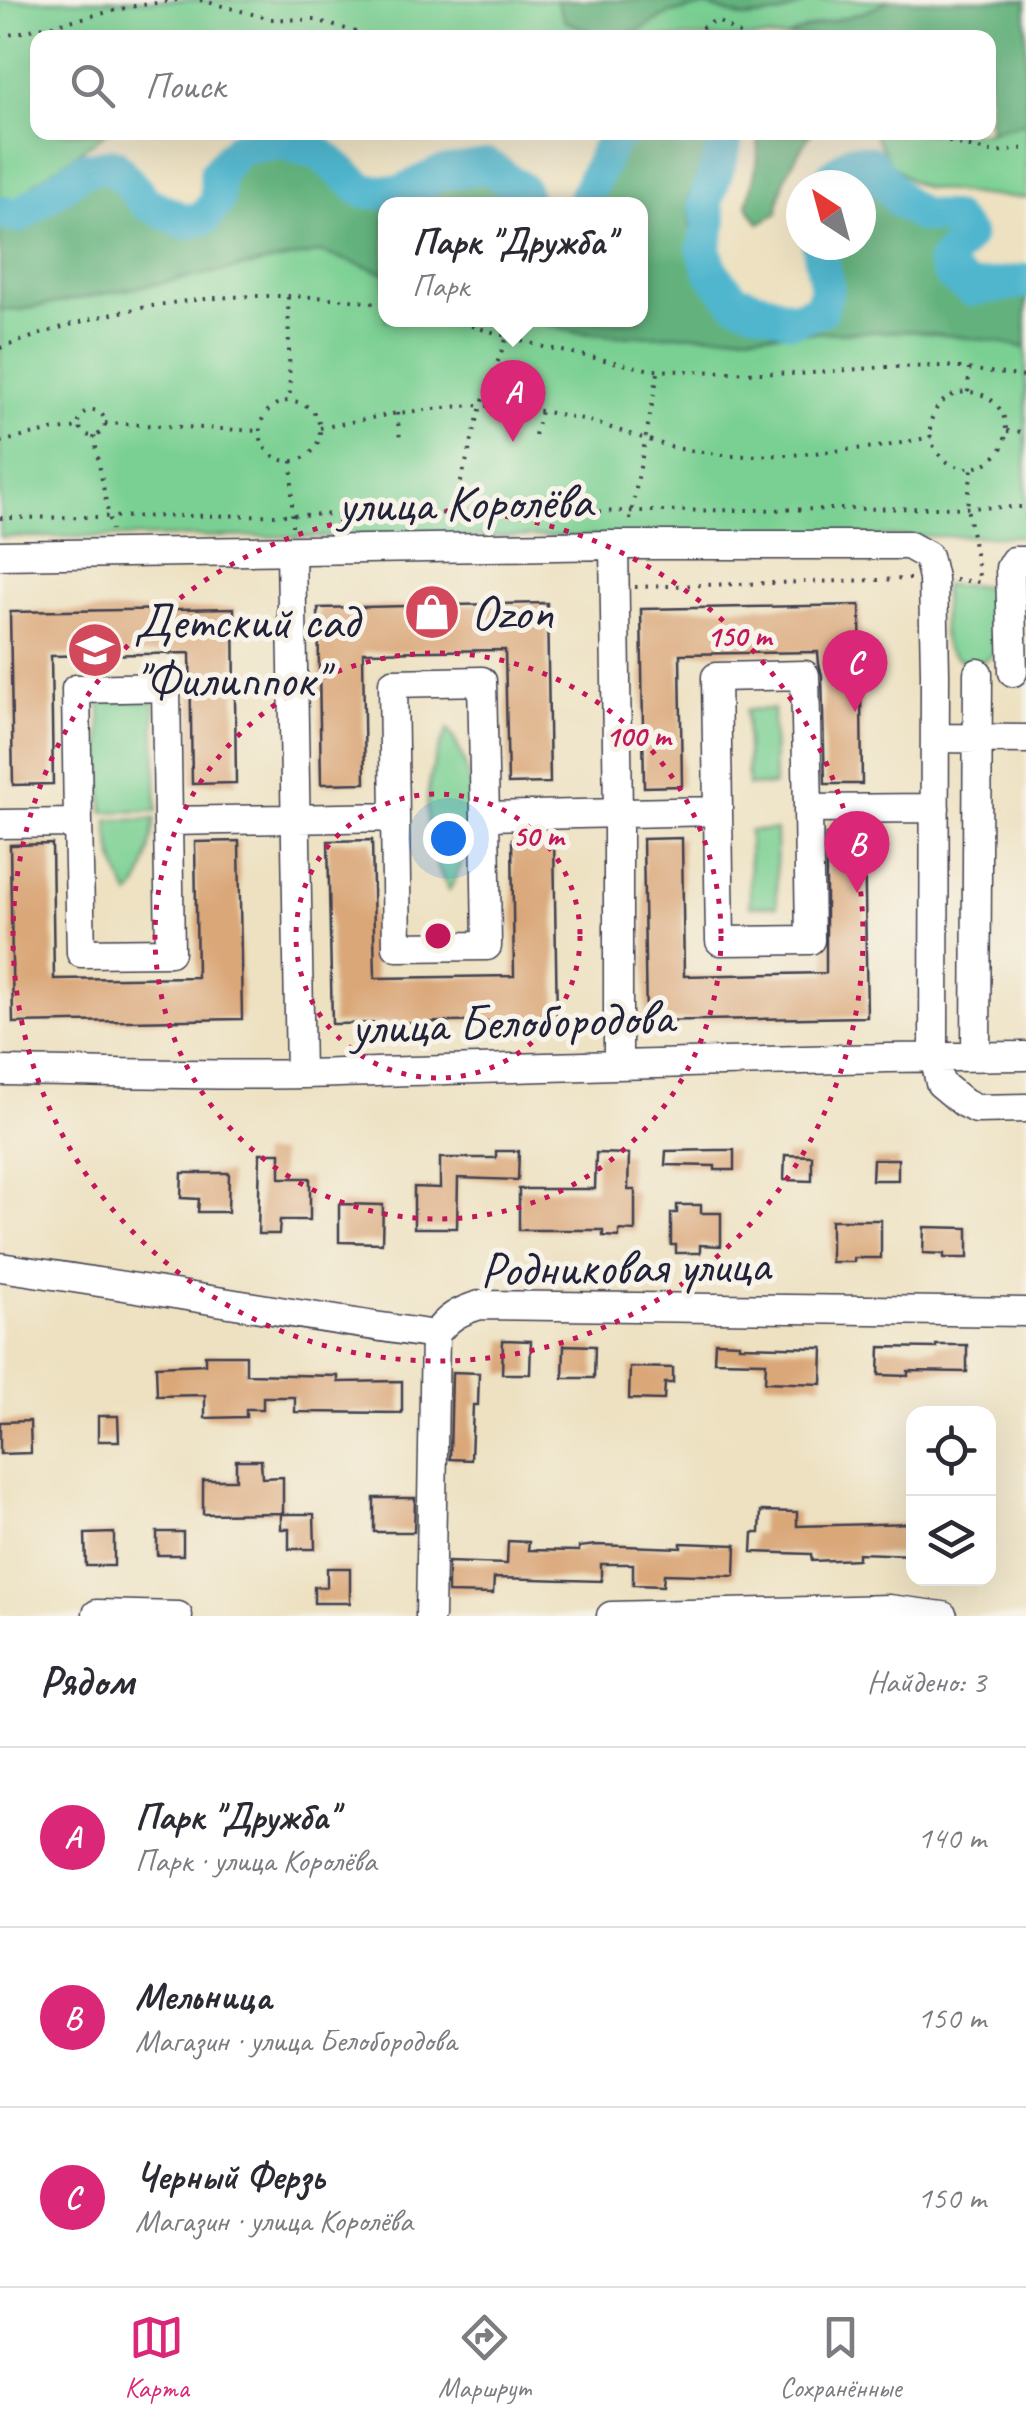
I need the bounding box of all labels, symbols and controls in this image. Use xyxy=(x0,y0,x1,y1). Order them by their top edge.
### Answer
search box xyxy=(30,30,996,140)
icon: search xyxy=(65,58,120,113)
text: Поиск xyxy=(145,62,225,109)
north arrow xyxy=(786,170,876,260)
popup xyxy=(378,197,648,327)
text: Парк "Дружба" xyxy=(412,218,614,265)
text: Парк xyxy=(412,265,469,306)
pin: A xyxy=(480,360,546,442)
street label: улица Королёва xyxy=(334,469,596,537)
place label: Ozon xyxy=(471,581,554,644)
shop icon: Ozon xyxy=(402,582,462,642)
place label: Детский сад "Филиппок" xyxy=(134,590,362,711)
text: 150 m xyxy=(707,617,774,655)
school or university icon: Детский сад "Филиппок" xyxy=(65,620,125,680)
pin: C xyxy=(822,630,888,712)
text: 100 m xyxy=(606,717,673,755)
pin: B xyxy=(824,810,890,893)
your location xyxy=(423,813,474,864)
text: 50 m xyxy=(513,817,566,855)
centre of rings xyxy=(420,918,456,954)
street label: улица Белобородова xyxy=(347,985,679,1059)
street label: Родниковая улица xyxy=(480,1233,773,1301)
map controls xyxy=(906,1406,996,1586)
button: locate xyxy=(906,1406,996,1496)
button: layers xyxy=(906,1496,996,1586)
text: Рядом xyxy=(40,1655,134,1708)
text: Найдено: 3 xyxy=(867,1661,986,1702)
text: Парк "Дружба" xyxy=(135,1793,337,1840)
text: A xyxy=(64,1817,81,1858)
text: 140 m xyxy=(917,1817,986,1858)
text: Парк · улица Королёва xyxy=(135,1840,377,1881)
text: Мельница xyxy=(135,1973,271,2020)
text: B xyxy=(64,1997,81,2038)
text: 150 m xyxy=(917,1997,986,2038)
text: Магазин · улица Белобородова xyxy=(135,2020,456,2061)
text: Черный Ферзь xyxy=(135,2153,324,2200)
text: C xyxy=(65,2177,80,2218)
text: 150 m xyxy=(917,2177,986,2218)
text: Магазин · улица Королёва xyxy=(135,2200,413,2241)
tab: Карта xyxy=(125,2310,189,2405)
tab: Маршрут xyxy=(438,2310,530,2405)
tab: Сохранённые xyxy=(780,2310,901,2405)

